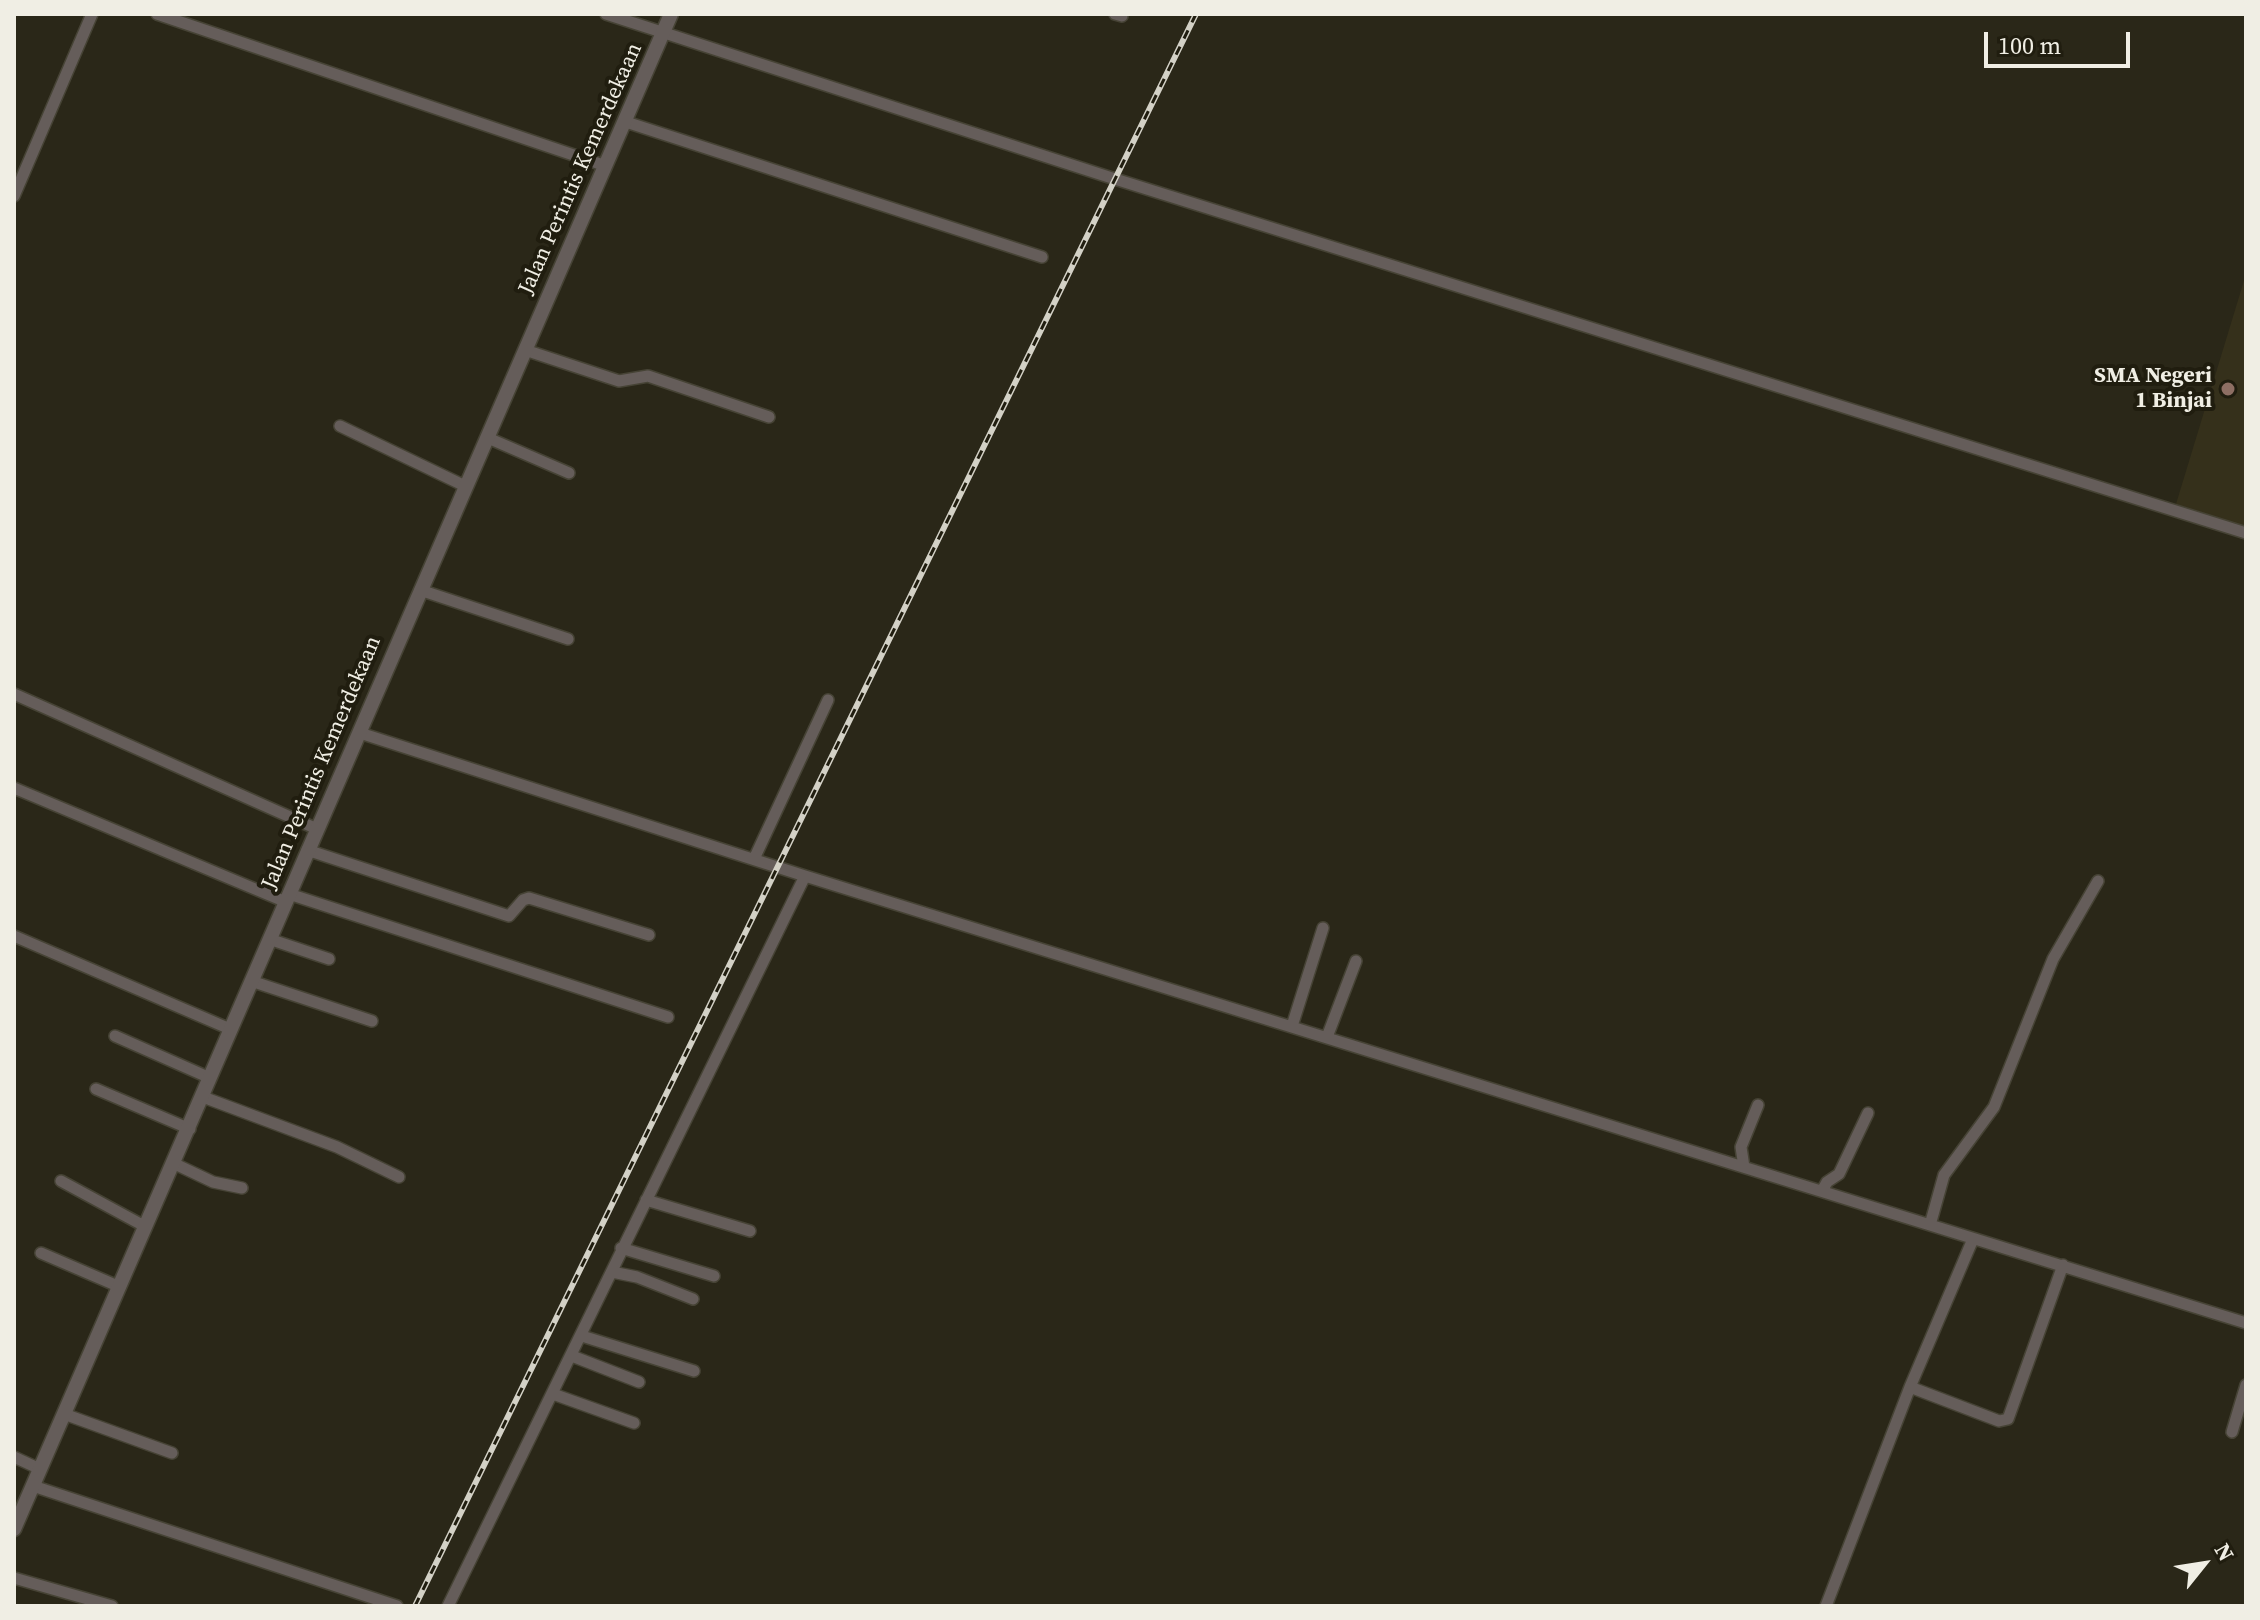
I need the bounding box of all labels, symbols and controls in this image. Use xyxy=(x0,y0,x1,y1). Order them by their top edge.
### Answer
scale bar xyxy=(1988,16,2134,66)
text: 100 m xyxy=(1998,29,2061,62)
street label: Jalan Perintis Kemerdekaan xyxy=(513,39,649,299)
place label: SMA Negeri 1 Binjai xyxy=(2094,363,2212,414)
marker: SMA Negeri 1 Binjai xyxy=(2219,380,2237,398)
street label: Jalan Perintis Kemerdekaan xyxy=(257,632,387,894)
north arrow xyxy=(2164,1524,2244,1604)
text: N xyxy=(2208,1538,2242,1566)

